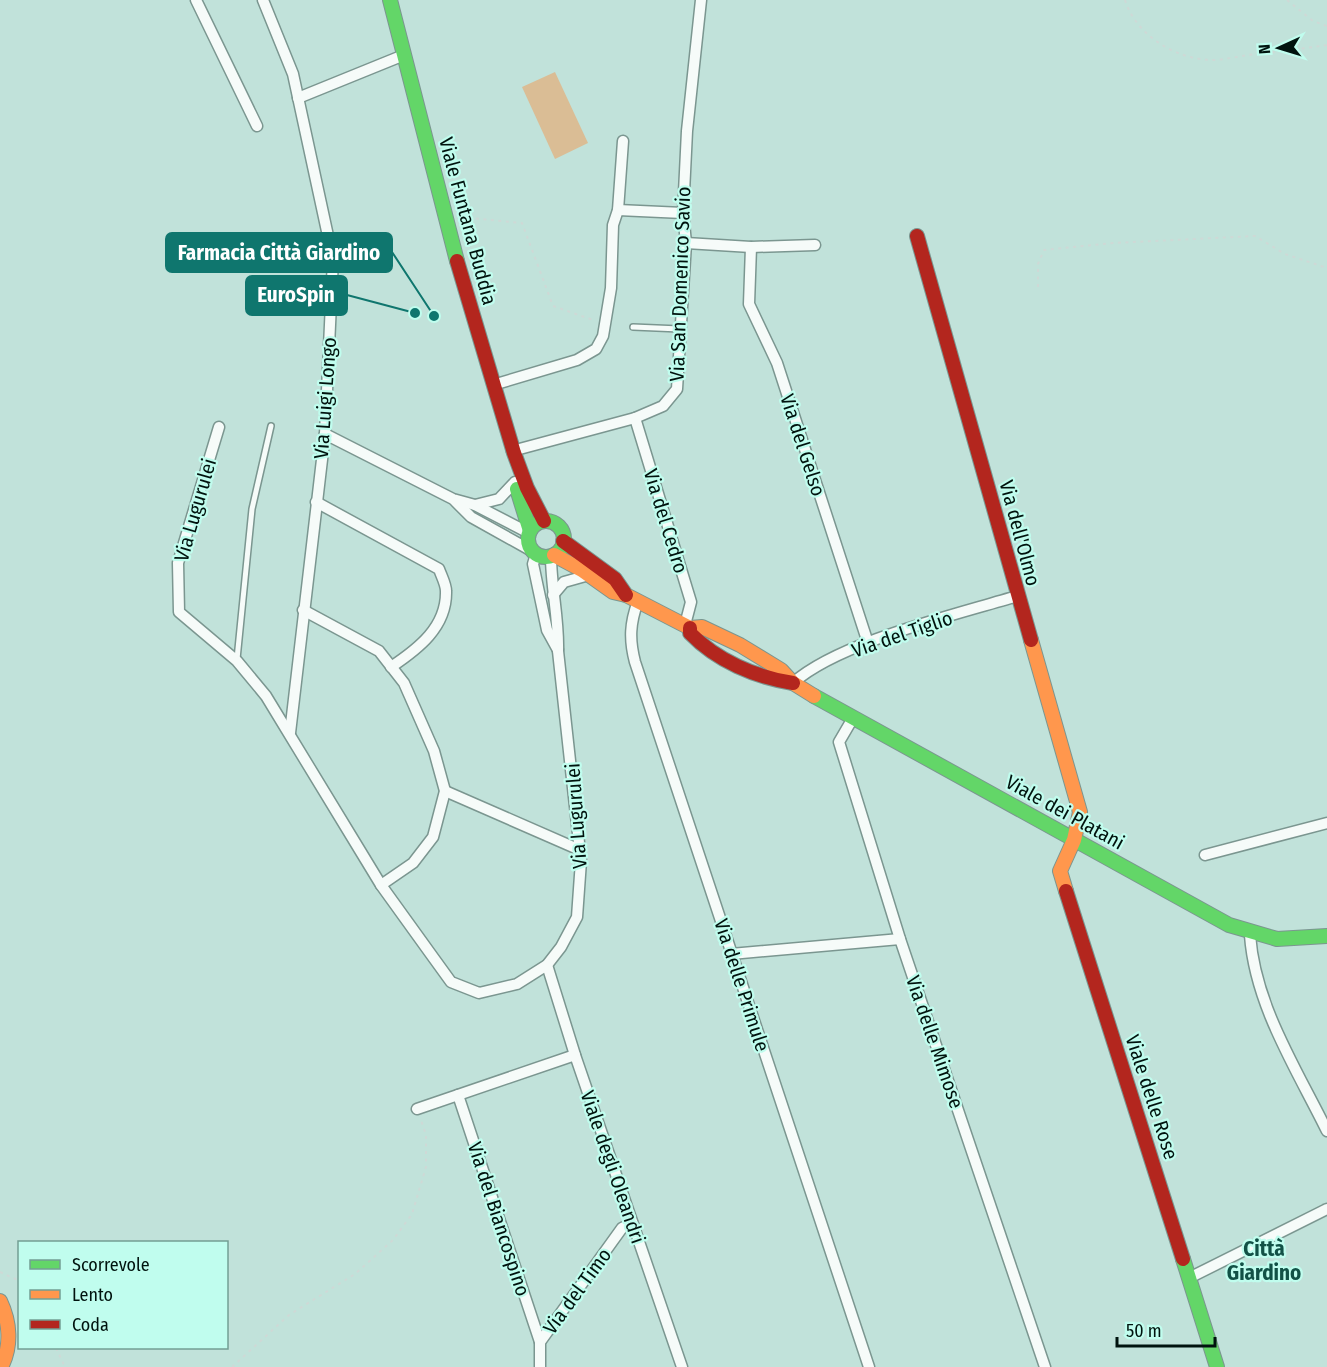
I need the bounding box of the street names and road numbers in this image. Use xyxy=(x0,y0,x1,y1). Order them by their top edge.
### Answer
street label: Viale Funtana Buddia xyxy=(434,135,502,307)
street label: Via San Domenico Savio xyxy=(665,186,695,382)
street label: Via Luigi Longo xyxy=(309,336,341,460)
street label: Via del Gelso xyxy=(775,391,831,499)
street label: Via Lugurulei xyxy=(169,456,221,564)
street label: Via del Cedro xyxy=(639,466,693,576)
street label: Via dell'Olmo xyxy=(994,478,1046,588)
street label: Via del Tiglio xyxy=(849,606,955,662)
street label: Via Lugurulei xyxy=(560,762,592,870)
street label: Viale dei Platani xyxy=(1001,770,1129,854)
street label: Via delle Primule xyxy=(709,916,775,1054)
street label: Via delle Mimose xyxy=(901,972,969,1112)
street label: Viale delle Rose xyxy=(1121,1032,1183,1162)
street label: Viale degli Oleandri xyxy=(576,1087,650,1247)
street label: Via del Biancospino xyxy=(463,1139,535,1299)
street label: Via del Timo xyxy=(538,1243,616,1339)

